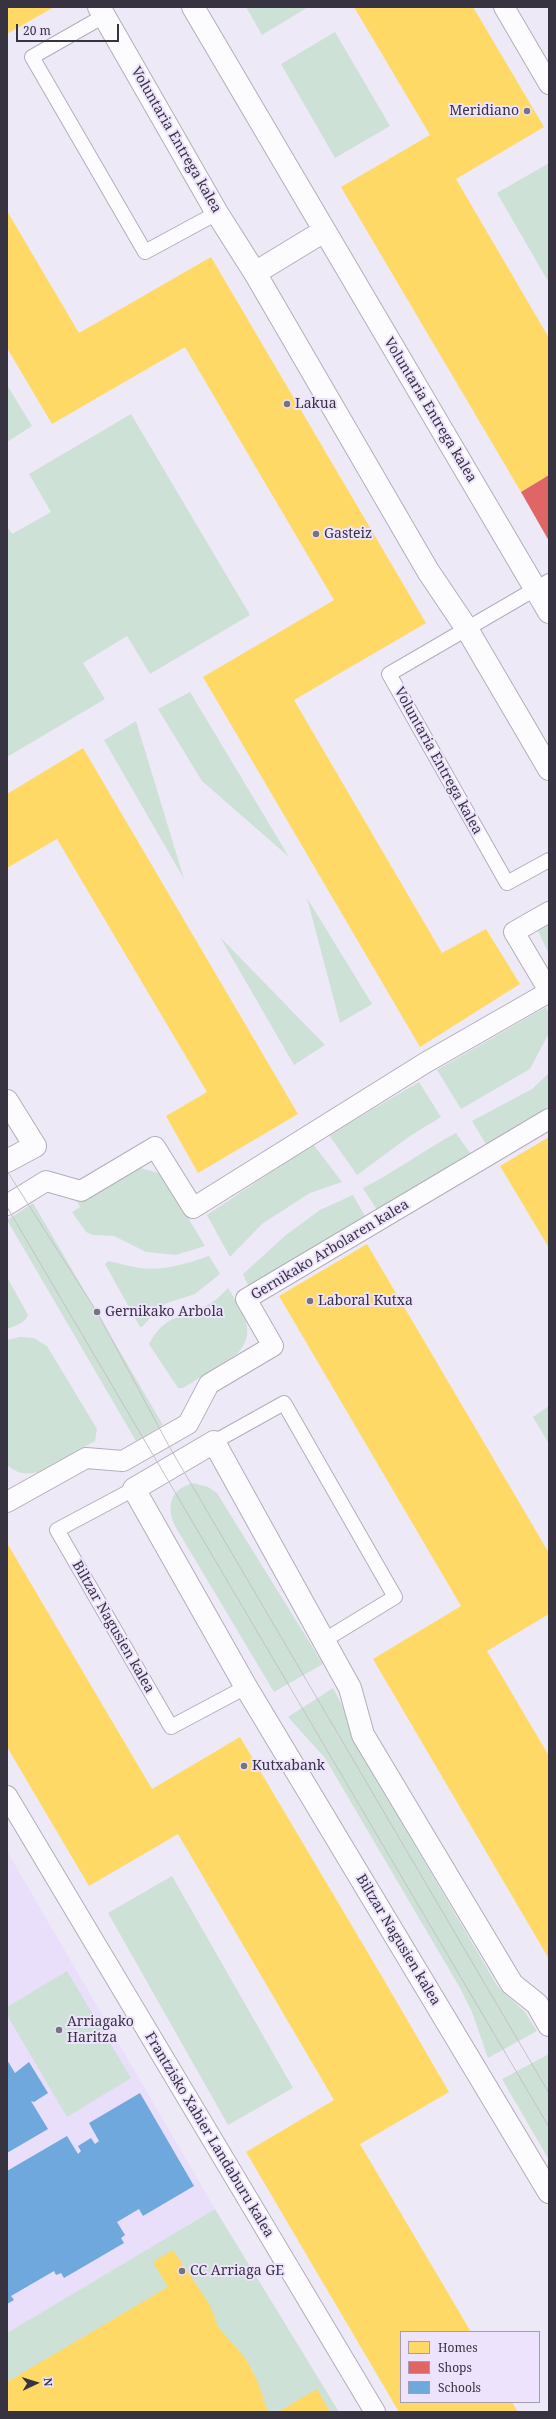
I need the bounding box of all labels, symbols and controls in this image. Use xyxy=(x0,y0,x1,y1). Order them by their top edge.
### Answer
scale bar xyxy=(18,16,121,42)
text: 20 m xyxy=(23,22,51,39)
street label: Voluntaria Entrega kalea xyxy=(127,64,225,216)
place label: Meridiano xyxy=(449,103,519,119)
marker: Meridiano xyxy=(522,106,532,116)
street label: Voluntaria Entrega kalea xyxy=(380,335,480,485)
place label: Lakua xyxy=(295,396,337,412)
marker: Lakua xyxy=(282,399,292,409)
place label: Gasteiz xyxy=(324,526,372,542)
marker: Gasteiz xyxy=(311,529,321,539)
street label: Voluntaria Entrega kalea xyxy=(390,684,486,838)
street label: Gernikako Arbolaren kalea xyxy=(248,1196,412,1304)
place label: Laboral Kutxa xyxy=(318,1293,413,1309)
marker: Laboral Kutxa xyxy=(305,1296,315,1306)
place label: Gernikako Arbola xyxy=(105,1304,224,1320)
marker: Gernikako Arbola xyxy=(92,1307,102,1317)
street label: Biltzar Nagusien kalea xyxy=(68,1558,158,1696)
place label: Kutxabank xyxy=(252,1758,325,1774)
marker: Kutxabank xyxy=(239,1761,249,1771)
street label: Biltzar Nagusien kalea xyxy=(352,1871,444,2009)
place label: Arriagako Haritza xyxy=(67,2014,134,2046)
marker: Arriagako Haritza xyxy=(54,2025,64,2035)
street label: Frantzisko Xabier Landaburu kalea xyxy=(141,2029,277,2241)
place label: CC Arriaga GE xyxy=(190,2263,284,2279)
marker: CC Arriaga GE xyxy=(177,2266,187,2276)
legend xyxy=(400,2331,540,2403)
text: Homes xyxy=(438,2339,478,2356)
text: Shops xyxy=(438,2359,472,2376)
north arrow xyxy=(16,2363,56,2403)
text: N xyxy=(41,2377,56,2387)
text: Schools xyxy=(438,2379,481,2396)

